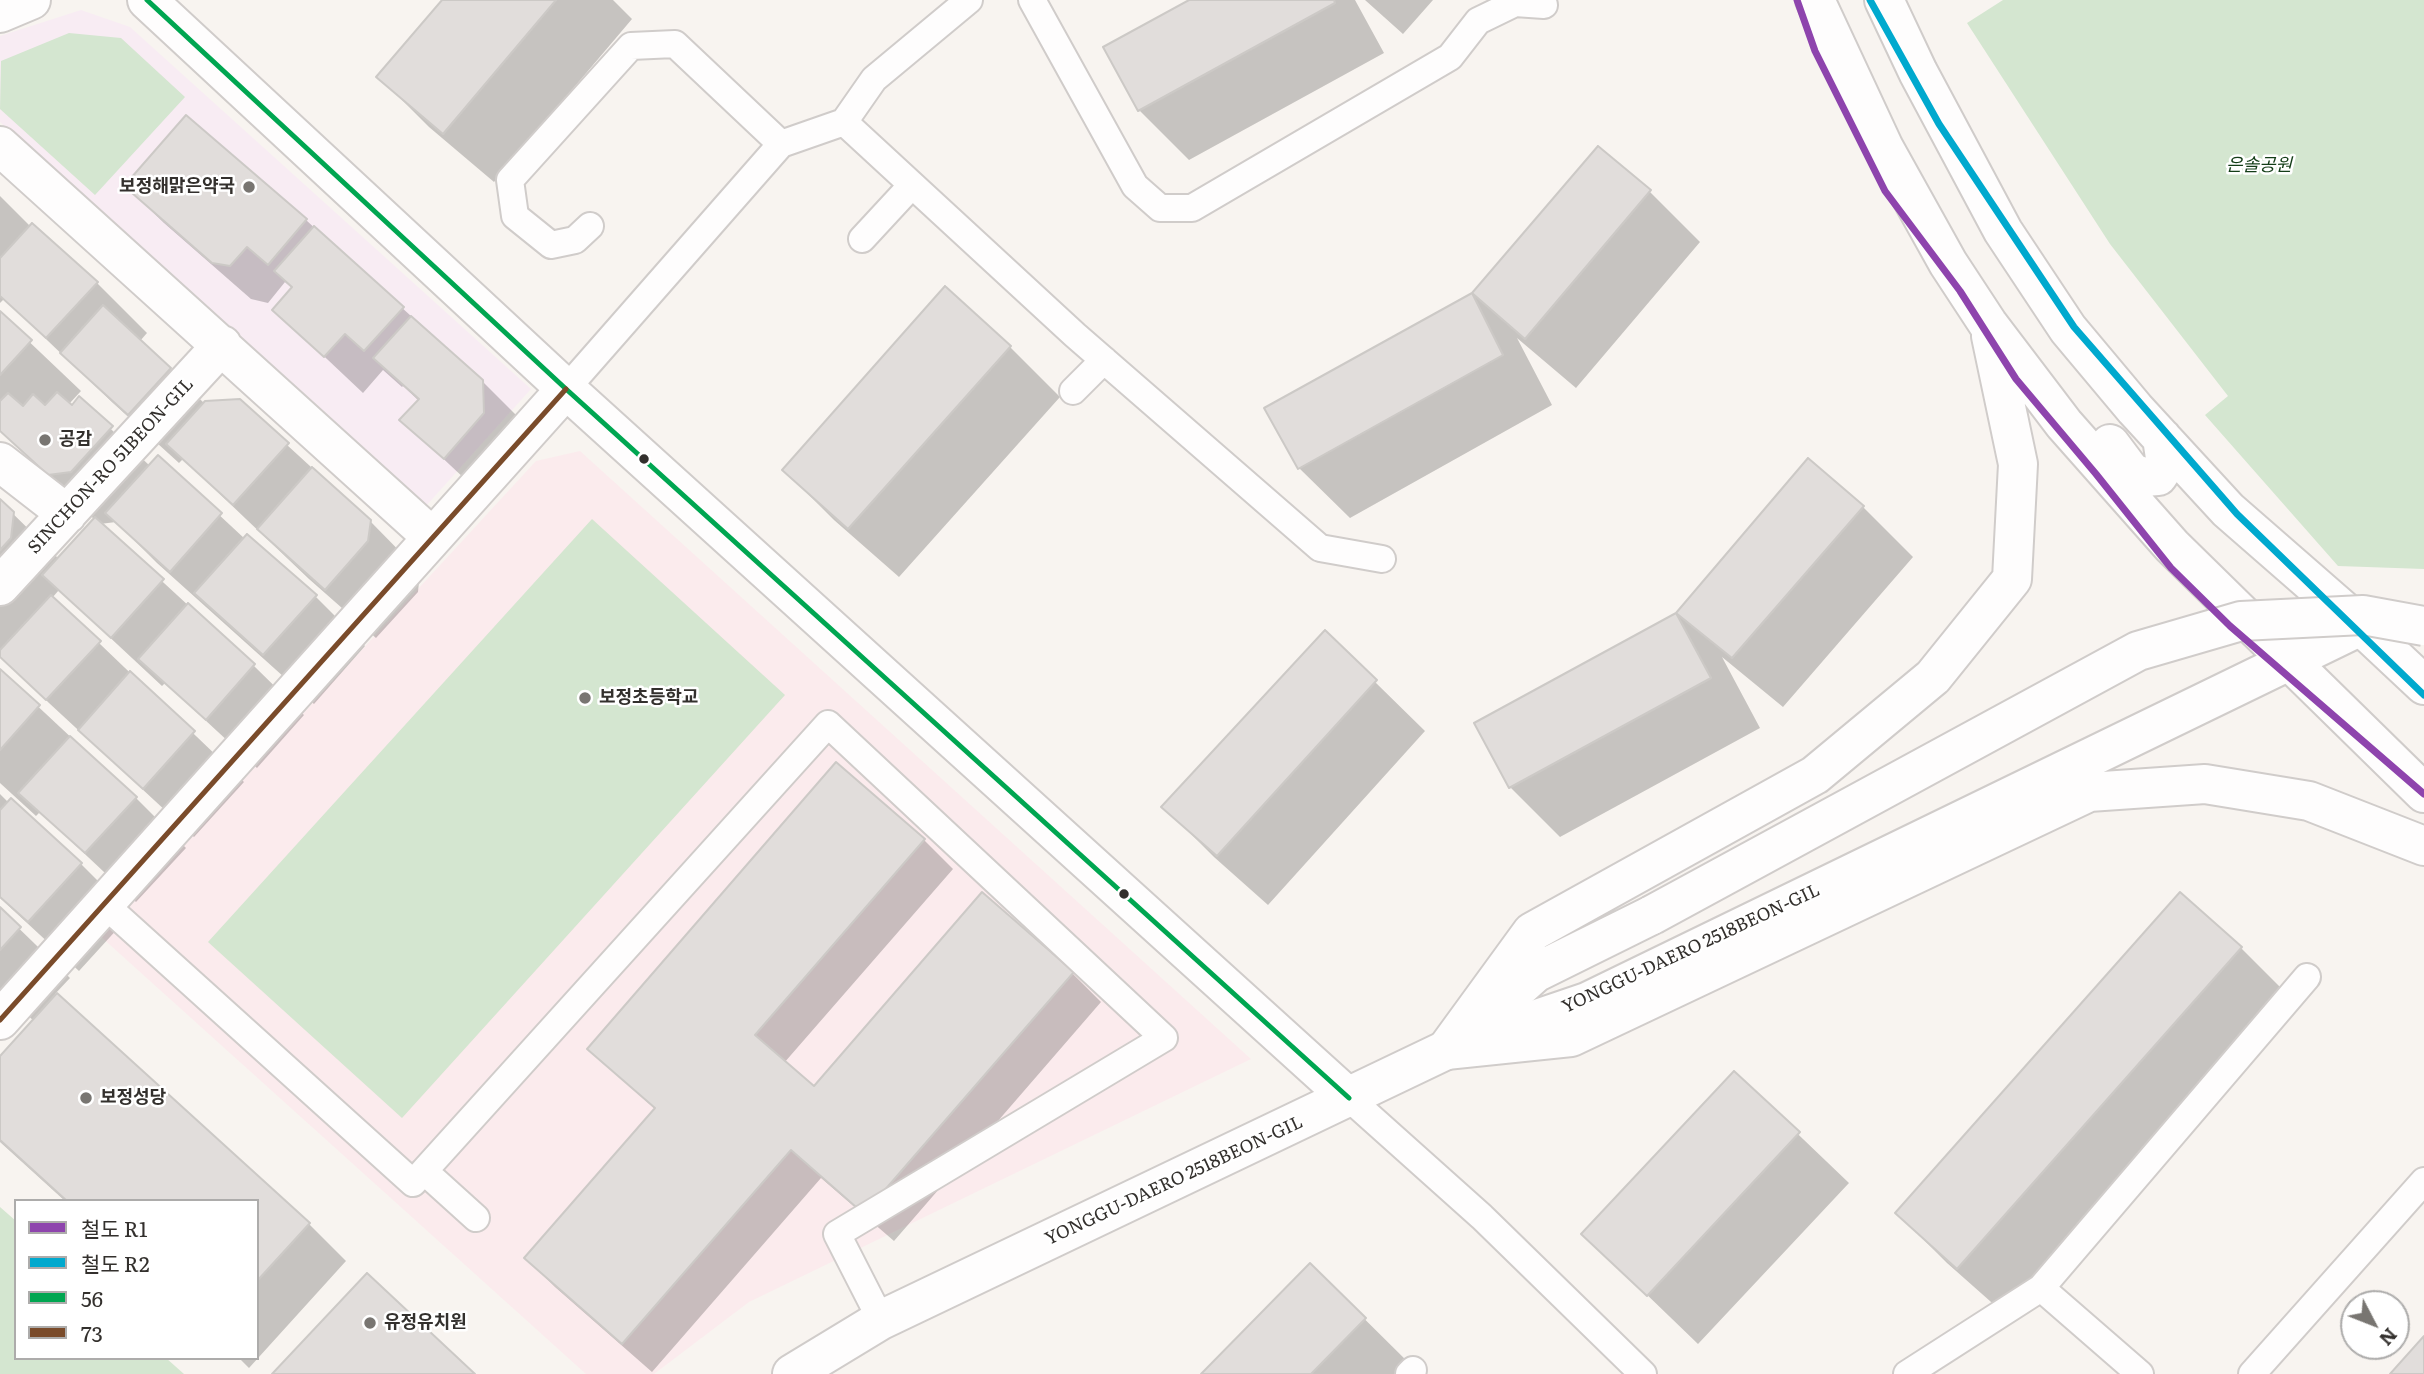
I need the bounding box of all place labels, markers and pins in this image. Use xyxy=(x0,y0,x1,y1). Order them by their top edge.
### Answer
place label: 보정해맑은약국 xyxy=(119,176,235,198)
marker: 보정해맑은약국 xyxy=(241,179,257,195)
place label: 공감 xyxy=(59,429,92,451)
marker: 공감 xyxy=(37,432,53,448)
unlabelled marker xyxy=(637,452,651,466)
place label: 보정초등학교 xyxy=(599,687,698,709)
marker: 보정초등학교 xyxy=(577,690,593,706)
unlabelled marker xyxy=(1117,887,1131,901)
place label: 보정성당 xyxy=(100,1087,166,1109)
marker: 보정성당 xyxy=(78,1090,94,1106)
place label: 유정유치원 xyxy=(384,1312,467,1334)
marker: 유정유치원 xyxy=(362,1315,378,1331)

